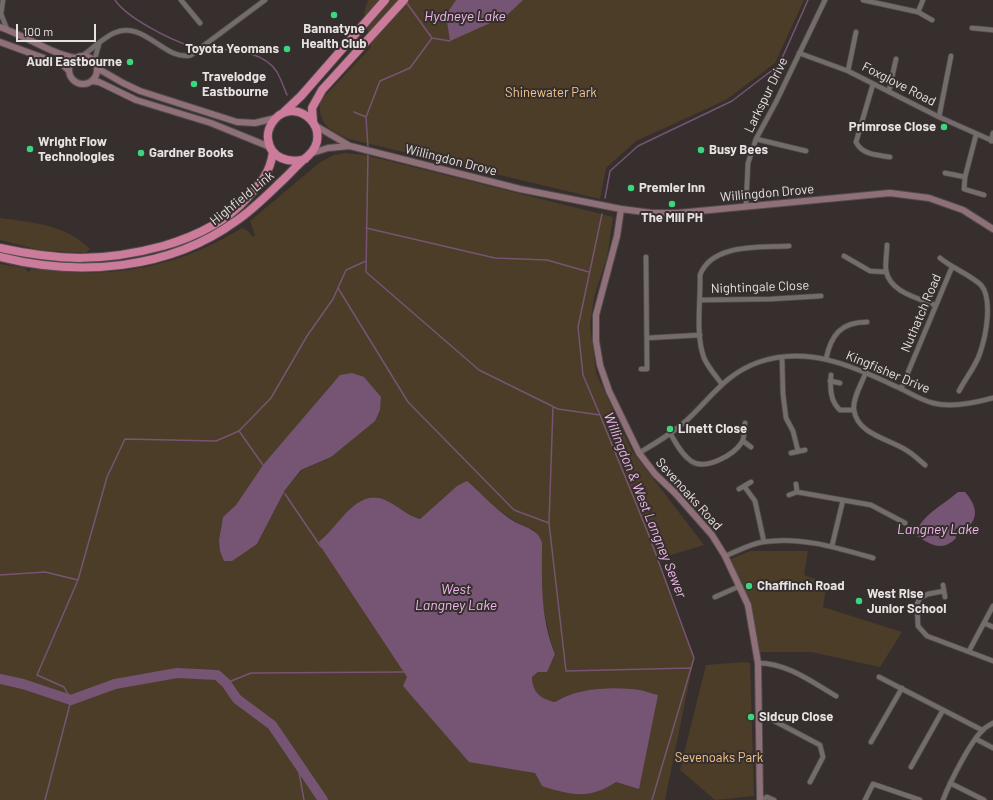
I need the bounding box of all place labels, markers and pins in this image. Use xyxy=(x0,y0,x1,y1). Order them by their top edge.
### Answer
marker: Bannatyne Health Club xyxy=(329,10,339,20)
place label: Bannatyne Health Club xyxy=(301,21,367,52)
place label: Toyota Yeomans xyxy=(185,41,279,57)
marker: Toyota Yeomans xyxy=(282,44,292,54)
place label: Audi Eastbourne xyxy=(26,54,122,70)
marker: Audi Eastbourne xyxy=(125,57,135,67)
place label: Travelodge Eastbourne xyxy=(202,69,269,100)
marker: Travelodge Eastbourne xyxy=(189,79,199,89)
place label: Primrose Close xyxy=(849,119,936,135)
marker: Primrose Close xyxy=(939,122,949,132)
place label: Wright Flow Technologies xyxy=(38,134,115,165)
place label: Busy Bees xyxy=(709,142,768,158)
marker: Wright Flow Technologies xyxy=(25,144,35,154)
place label: Gardner Books xyxy=(149,145,234,161)
marker: Busy Bees xyxy=(696,145,706,155)
marker: Gardner Books xyxy=(136,148,146,158)
place label: Premier Inn xyxy=(639,180,705,196)
marker: Premier Inn xyxy=(626,183,636,193)
marker: The Mill PH xyxy=(667,199,677,209)
place label: The Mill PH xyxy=(641,210,703,226)
place label: Linett Close xyxy=(678,421,747,437)
marker: Linett Close xyxy=(665,424,675,434)
place label: Chaffinch Road xyxy=(757,578,844,594)
marker: Chaffinch Road xyxy=(744,581,754,591)
place label: West Rise Junior School xyxy=(867,586,946,617)
marker: West Rise Junior School xyxy=(854,596,864,606)
place label: Sidcup Close xyxy=(759,709,833,725)
marker: Sidcup Close xyxy=(746,712,756,722)

